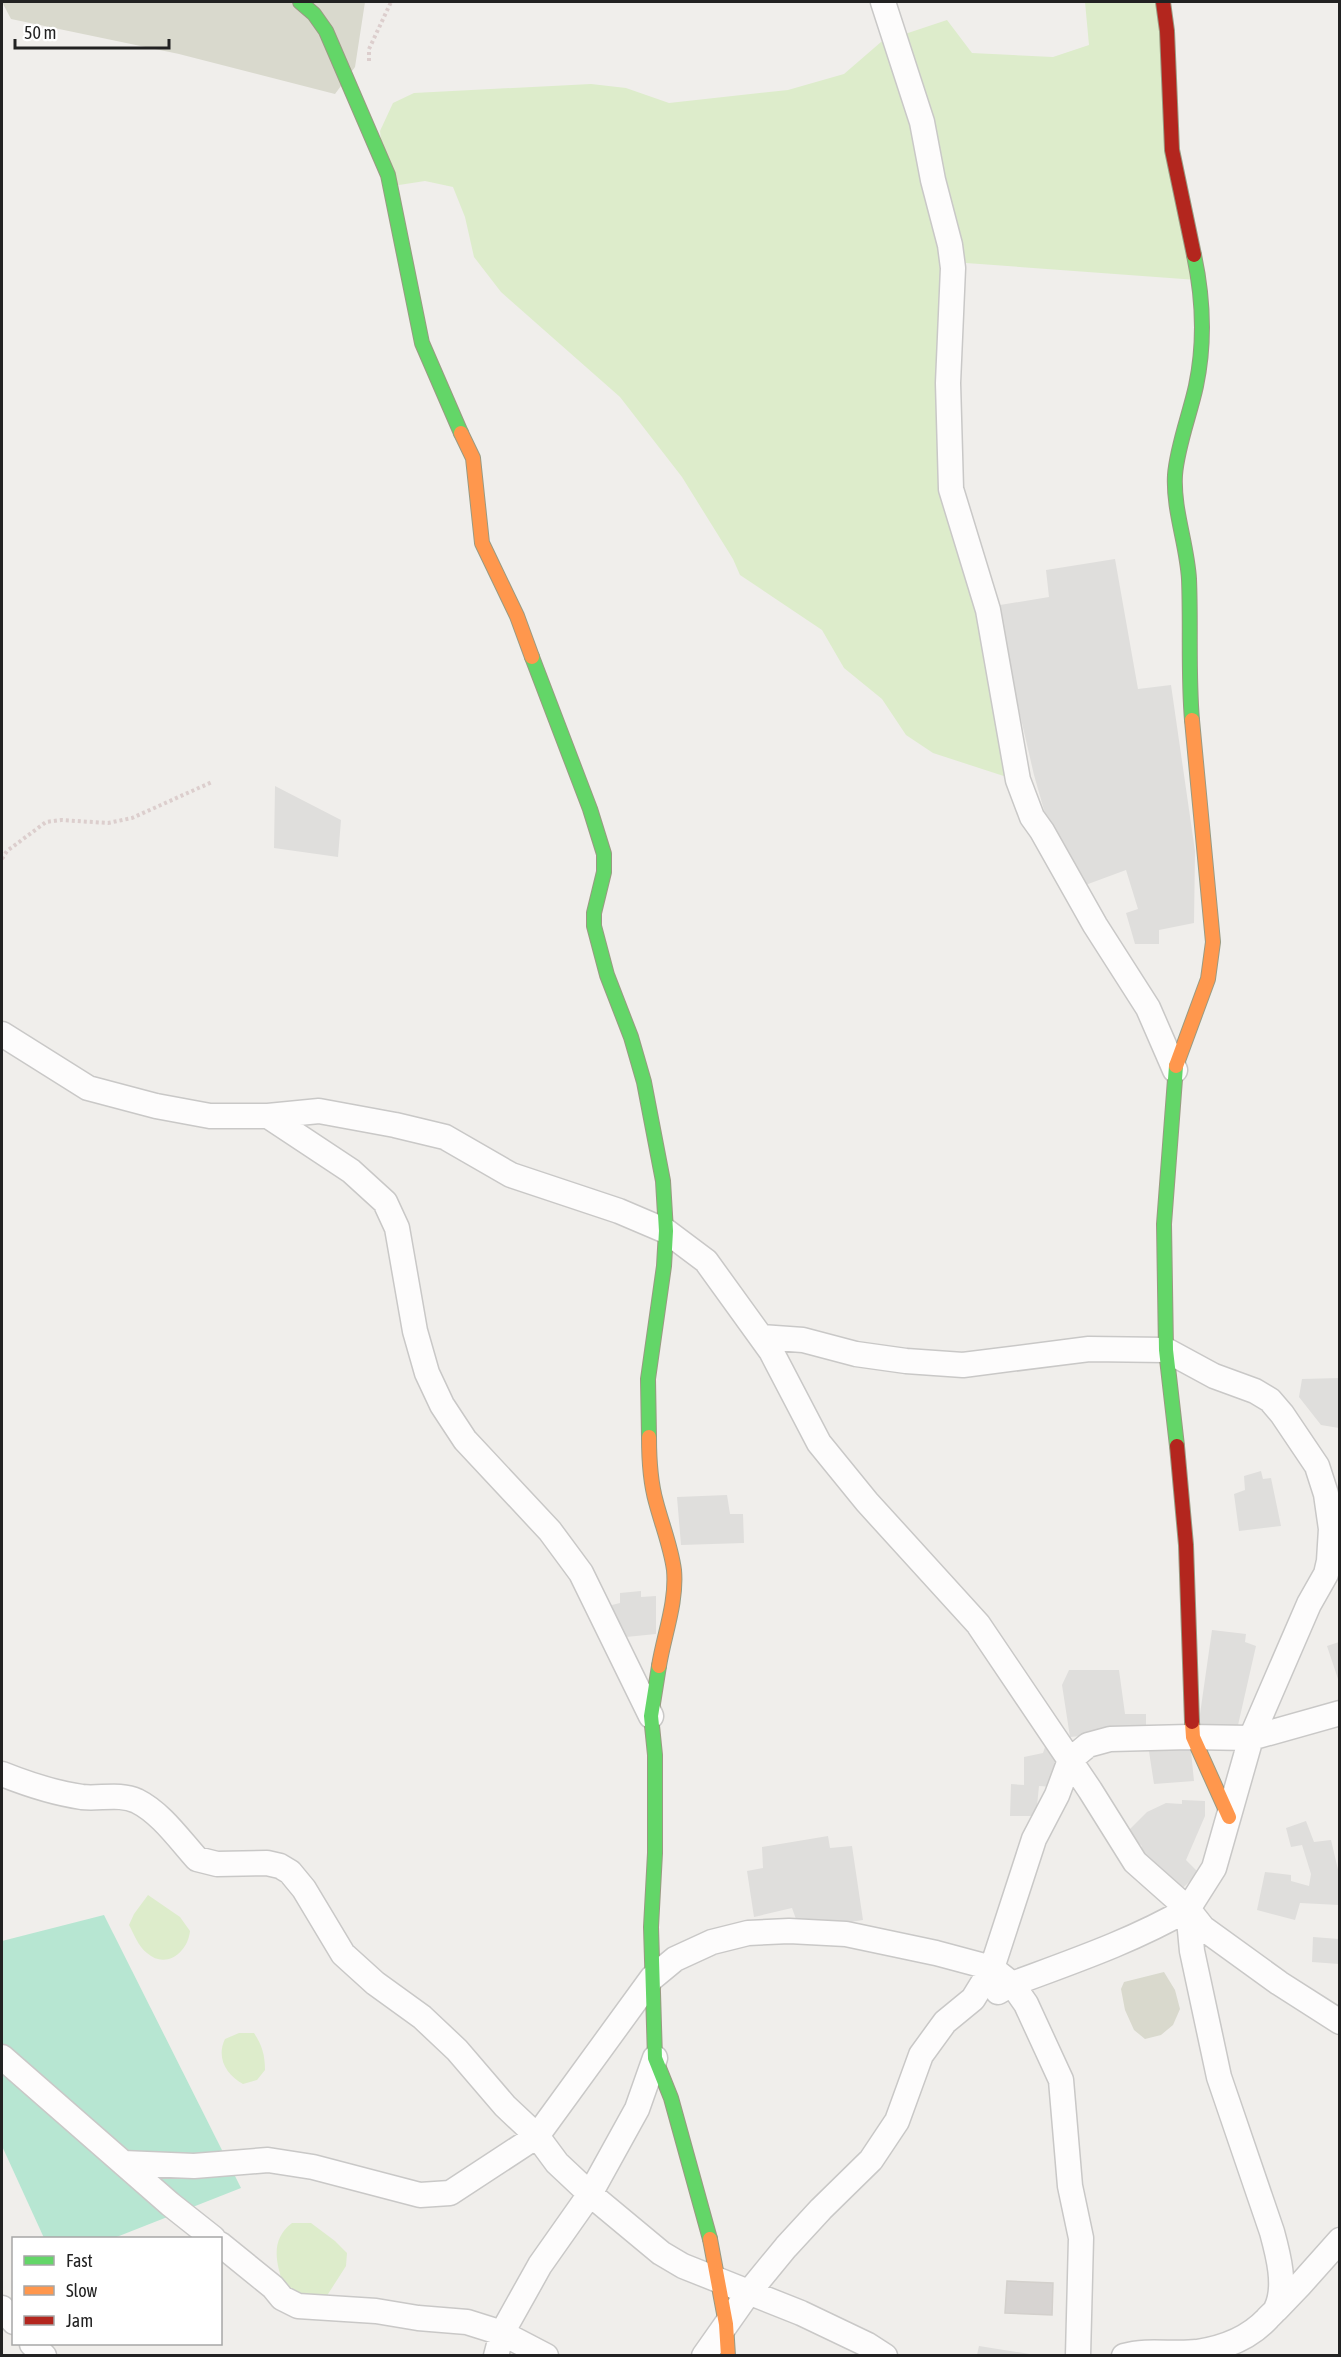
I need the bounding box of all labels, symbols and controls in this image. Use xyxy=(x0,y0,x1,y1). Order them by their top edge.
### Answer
scale bar xyxy=(15,12,170,50)
text: 50 m xyxy=(24,22,56,43)
legend xyxy=(12,2237,222,2345)
text: Fast xyxy=(66,2250,93,2271)
text: Slow xyxy=(66,2280,97,2301)
text: Jam xyxy=(66,2310,93,2331)

